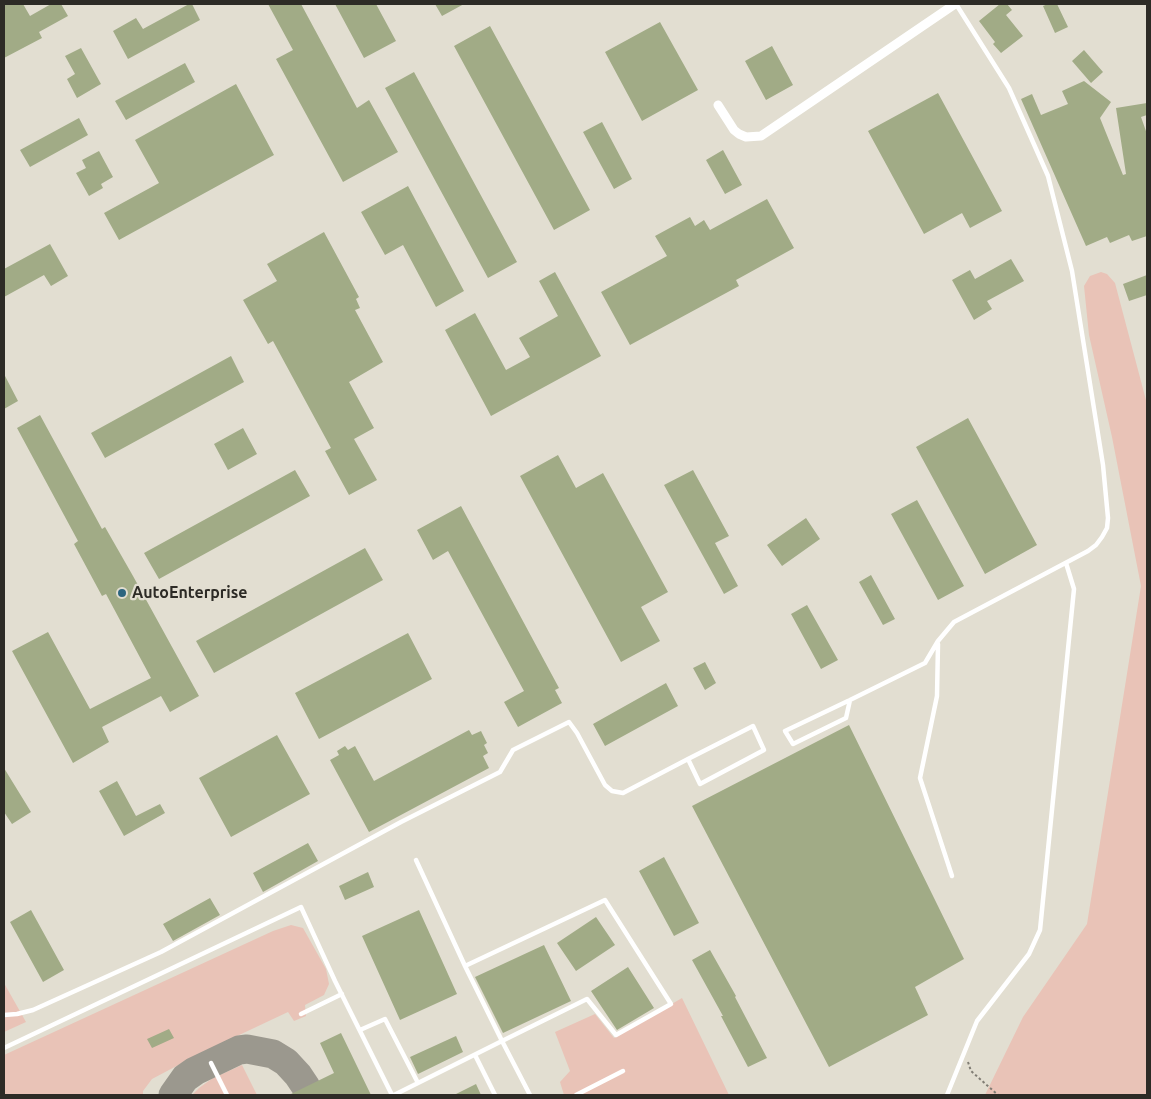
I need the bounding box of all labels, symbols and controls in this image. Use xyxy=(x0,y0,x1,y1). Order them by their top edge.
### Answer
place label: AutoEnterprise xyxy=(132,583,248,603)
marker: AutoEnterprise xyxy=(116,587,128,599)

